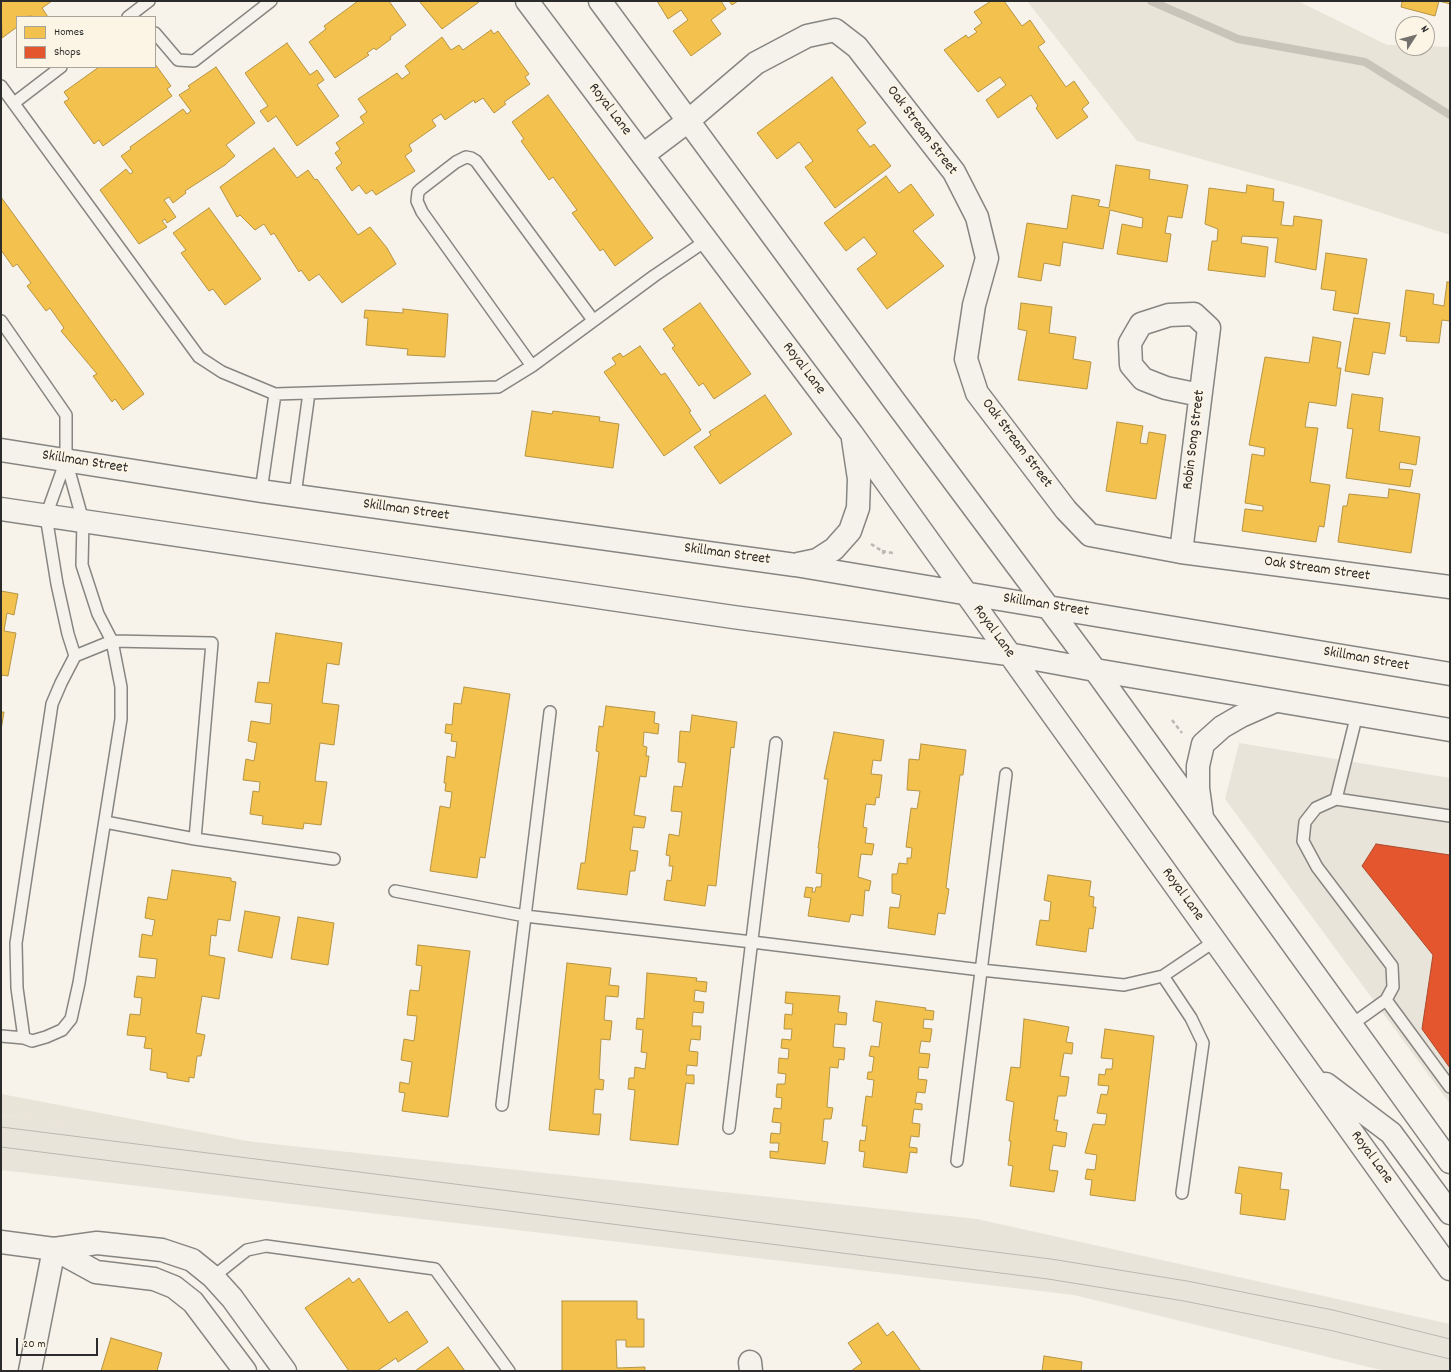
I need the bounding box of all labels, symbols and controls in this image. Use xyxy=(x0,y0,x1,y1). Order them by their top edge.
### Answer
legend xyxy=(16,16,156,68)
north arrow xyxy=(1395,16,1435,56)
text: N xyxy=(1416,23,1432,36)
text: Homes xyxy=(54,24,84,41)
text: Shops xyxy=(54,44,81,61)
street label: Royal Lane xyxy=(584,80,634,140)
street label: Oak Stream Street xyxy=(882,83,960,179)
street label: Royal Lane xyxy=(778,339,828,399)
street label: Robin Song Street xyxy=(1180,389,1210,491)
street label: Oak Stream Street xyxy=(977,396,1055,492)
street label: Skillman Street xyxy=(41,447,129,479)
street label: Skillman Street xyxy=(362,496,450,526)
street label: Skillman Street xyxy=(683,540,771,570)
street label: Oak Stream Street xyxy=(1263,554,1371,586)
street label: Skillman Street xyxy=(1002,590,1090,622)
street label: Royal Lane xyxy=(968,602,1018,662)
street label: Skillman Street xyxy=(1322,644,1410,676)
street label: Royal Lane xyxy=(1157,865,1207,925)
street label: Royal Lane xyxy=(1346,1128,1396,1188)
scale bar xyxy=(18,1330,100,1356)
text: 20 m xyxy=(23,1336,46,1353)

